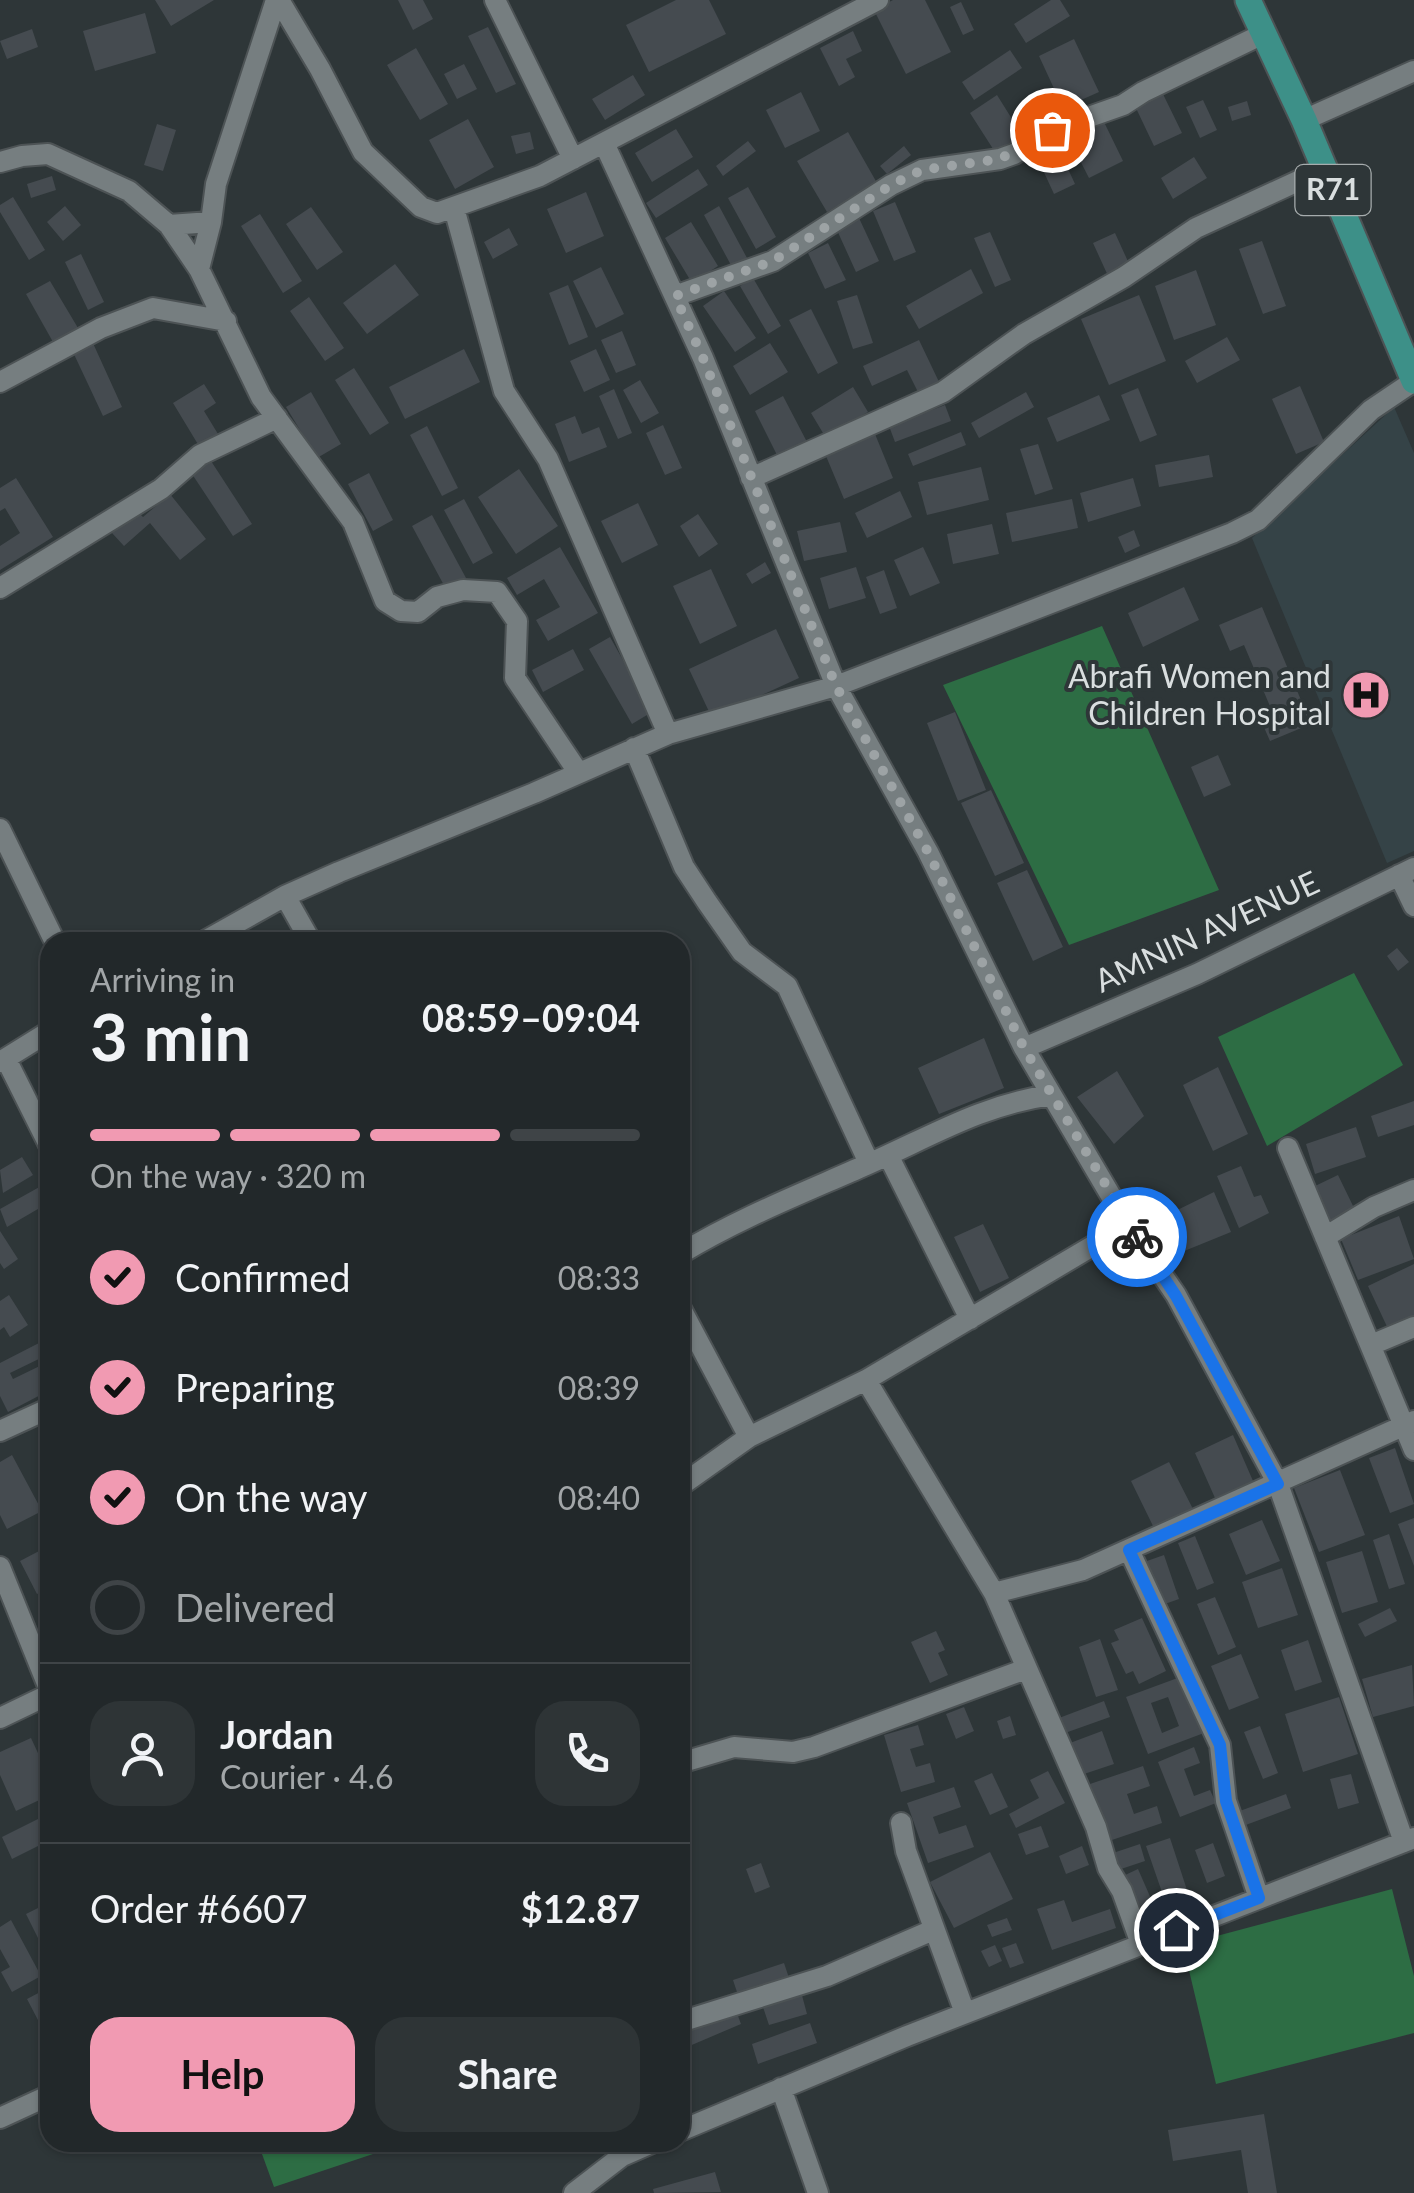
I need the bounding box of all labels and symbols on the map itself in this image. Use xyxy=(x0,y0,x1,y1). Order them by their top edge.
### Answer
pin xyxy=(1010,88,1095,173)
road number: R71 xyxy=(1296,165,1370,215)
place label: Abrafi Women and Children Hospital xyxy=(1068,656,1331,732)
hospital icon: Abrafi Women and Children Hospital xyxy=(1340,669,1392,721)
street label: AMNIN AVENUE xyxy=(1088,862,1325,1000)
courier xyxy=(1087,1187,1187,1287)
pin xyxy=(1134,1888,1219,1973)

